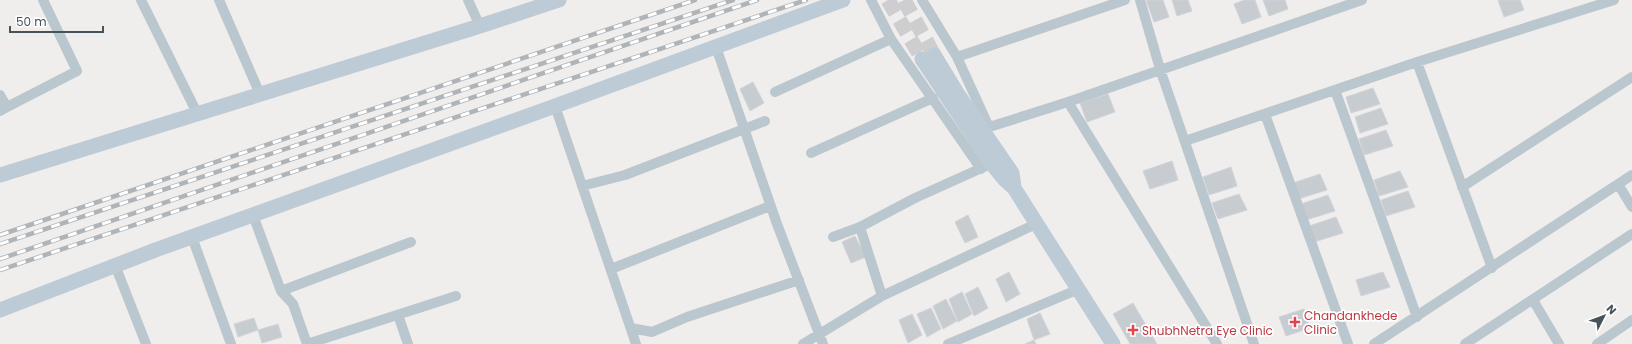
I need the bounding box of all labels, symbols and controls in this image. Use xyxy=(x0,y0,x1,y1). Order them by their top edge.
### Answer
scale bar xyxy=(10,8,103,34)
text: 50 m xyxy=(16,13,47,30)
north arrow xyxy=(1584,296,1624,336)
text: N xyxy=(1603,301,1620,318)
place label: Chandankhede Clinic xyxy=(1304,307,1398,338)
marker: Chandankhede Clinic xyxy=(1289,316,1301,328)
place label: ShubhNetra Eye Clinic xyxy=(1142,322,1273,339)
marker: ShubhNetra Eye Clinic xyxy=(1127,324,1139,336)

